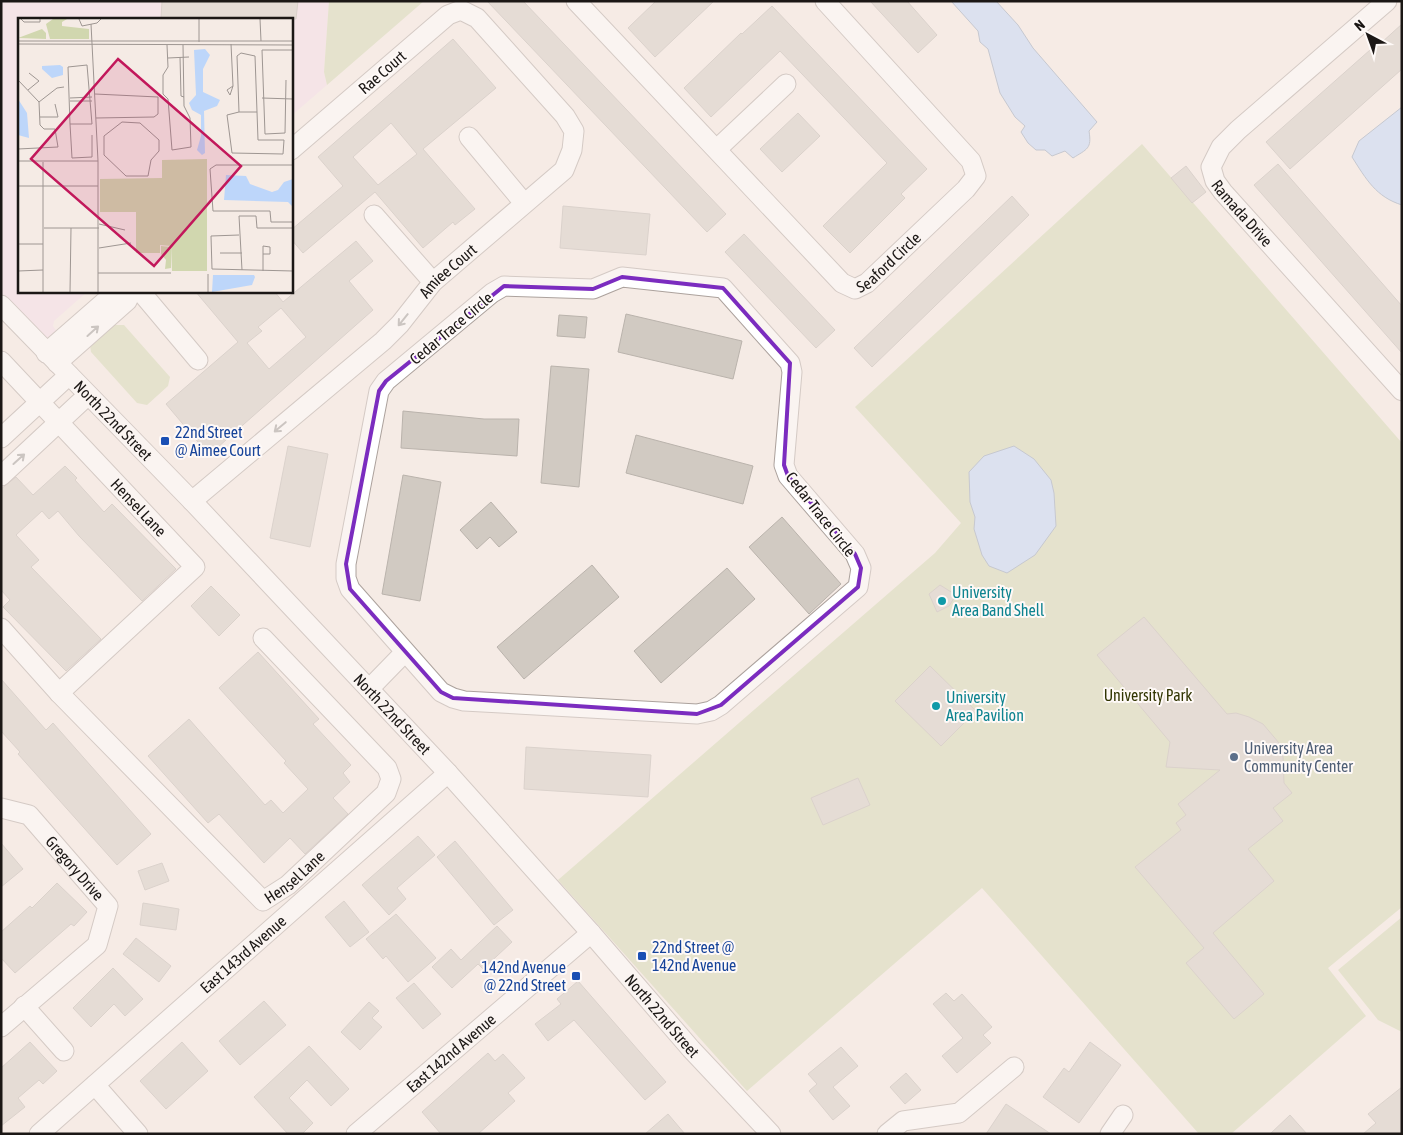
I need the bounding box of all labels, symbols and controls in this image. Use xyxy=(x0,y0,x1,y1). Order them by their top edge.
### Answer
north arrow xyxy=(1343,10,1393,60)
text: N xyxy=(1351,16,1368,34)
inset map xyxy=(18,18,292,292)
street label: Rae Court xyxy=(355,46,410,97)
street label: Ramada Drive xyxy=(1208,176,1276,250)
street label: Seaford Circle xyxy=(853,228,924,296)
street label: Amiee Court xyxy=(415,240,480,301)
street label: Cedar Trace Circle xyxy=(406,288,496,368)
one-way arrow xyxy=(397,313,408,326)
one-way arrow xyxy=(87,325,100,336)
street label: North 22nd Street xyxy=(71,377,156,464)
one-way arrow xyxy=(274,421,287,432)
place label: 22nd Street @ Aimee Court xyxy=(175,423,261,459)
marker: 22nd Street @ Aimee Court xyxy=(159,435,171,447)
one-way arrow xyxy=(13,453,26,465)
street label: Cedar Trace Circle xyxy=(782,468,860,560)
street label: Hensel Lane xyxy=(107,475,170,540)
place label: University Area Band Shell xyxy=(952,583,1045,619)
marker: University Area Band Shell xyxy=(936,595,948,607)
street label: North 22nd Street xyxy=(350,670,435,758)
park label: University Park xyxy=(1104,686,1192,705)
place label: University Area Pavilion xyxy=(946,688,1024,724)
marker: University Area Pavilion xyxy=(930,700,942,712)
place label: University Area Community Center xyxy=(1244,739,1353,776)
marker: University Area Community Center xyxy=(1228,751,1240,763)
street label: Gregory Drive xyxy=(42,832,108,904)
street label: Hensel Lane xyxy=(261,847,328,907)
street label: East 143rd Avenue xyxy=(196,911,289,997)
place label: 22nd Street @ 142nd Avenue xyxy=(652,938,736,974)
marker: 22nd Street @ 142nd Avenue xyxy=(636,950,648,962)
place label: 142nd Avenue @ 22nd Street xyxy=(482,958,566,994)
marker: 142nd Avenue @ 22nd Street xyxy=(570,970,582,982)
street label: North 22nd Street xyxy=(622,970,703,1061)
street label: East 142nd Avenue xyxy=(403,1010,499,1096)

